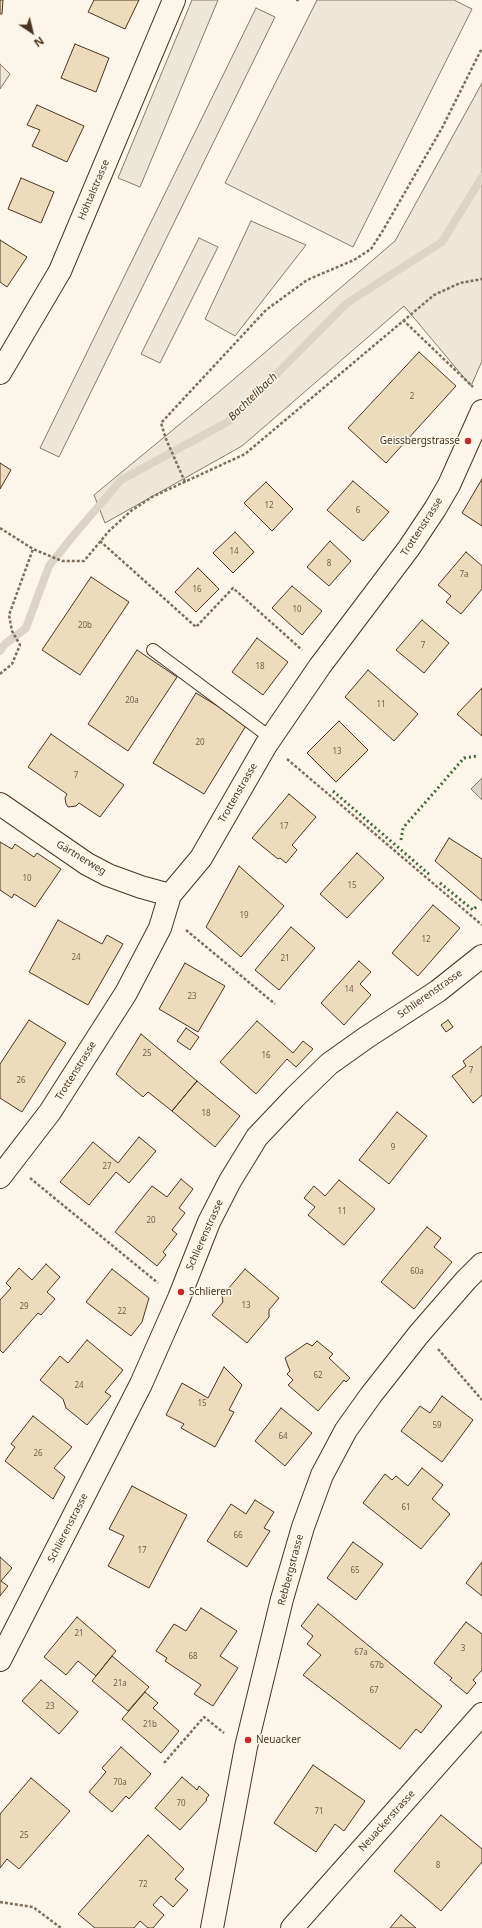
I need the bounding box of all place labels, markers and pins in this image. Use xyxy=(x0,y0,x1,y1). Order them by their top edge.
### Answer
place label: Geissbergstrasse xyxy=(380,435,460,447)
marker: Geissbergstrasse xyxy=(463,436,473,446)
place label: Schlieren xyxy=(189,1286,232,1298)
marker: Schlieren xyxy=(176,1287,186,1297)
place label: Neuacker xyxy=(256,1734,301,1746)
marker: Neuacker xyxy=(243,1735,253,1745)

